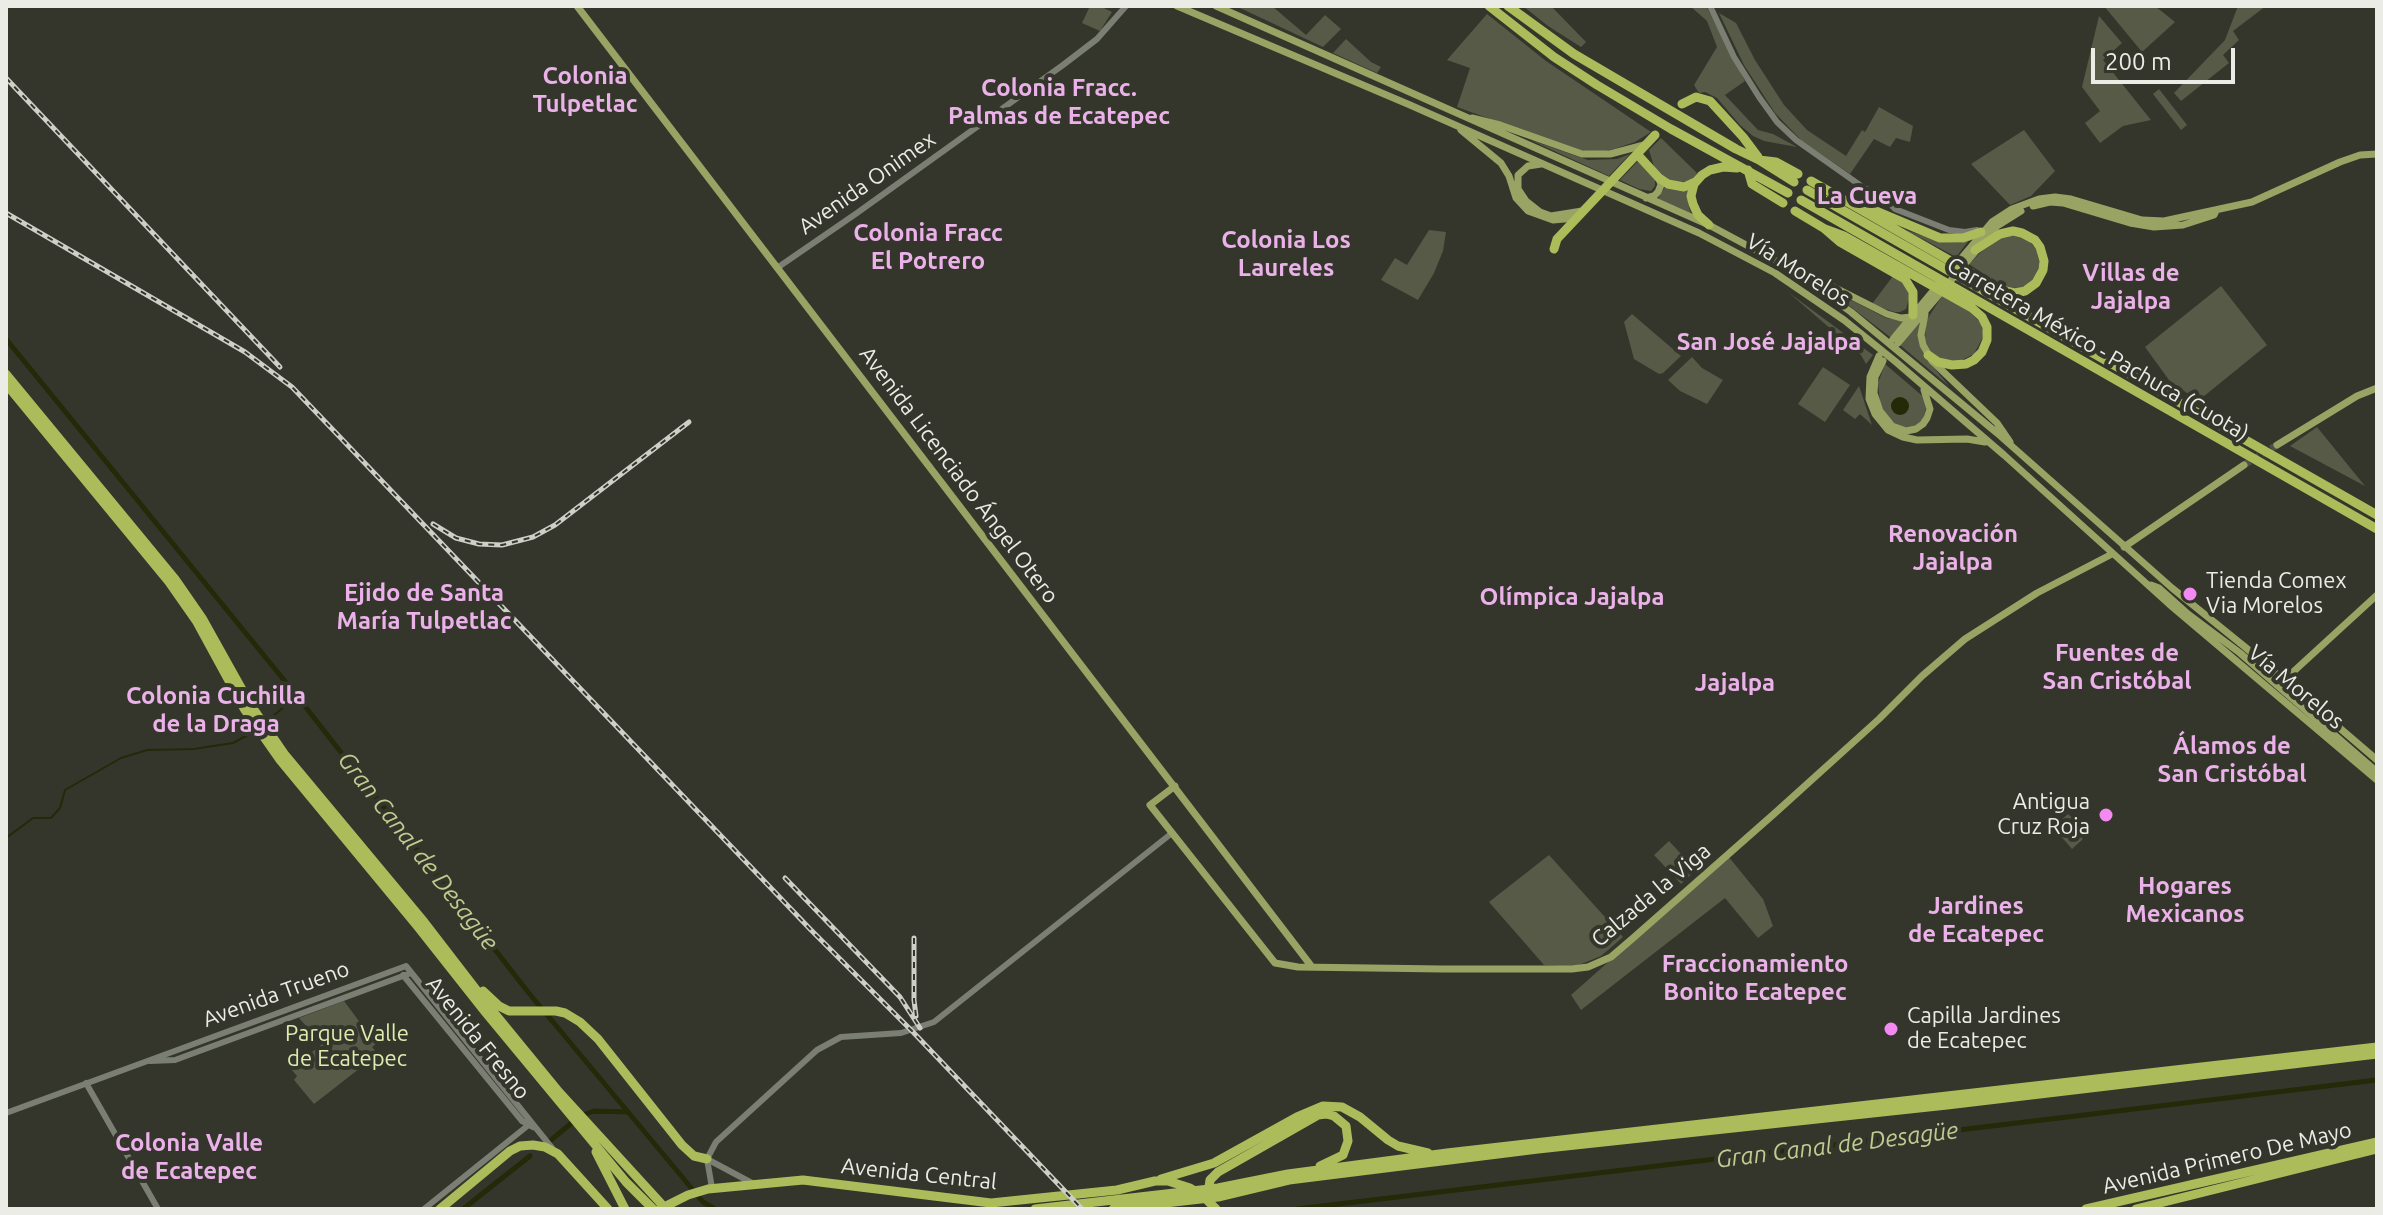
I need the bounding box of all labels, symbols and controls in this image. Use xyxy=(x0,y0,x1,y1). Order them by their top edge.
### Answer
scale bar xyxy=(2095,32,2239,82)
text: 200 m xyxy=(2105,48,2172,75)
district label: Colonia Tulpetlac xyxy=(532,62,638,118)
district label: Colonia Fracc. Palmas de Ecatepec xyxy=(948,74,1170,130)
street label: Avenida Onimex xyxy=(793,126,941,240)
district label: La Cueva xyxy=(1817,182,1917,210)
district label: Colonia Fracc El Potrero xyxy=(853,219,1003,275)
district label: Colonia Los Laureles xyxy=(1221,226,1351,282)
street label: Vía Morelos xyxy=(1741,228,1855,312)
street label: Carretera México - Pachuca (Cuota) xyxy=(1942,252,2254,446)
district label: Villas de Jajalpa xyxy=(2082,259,2180,315)
district label: San José Jajalpa xyxy=(1677,328,1861,356)
street label: Avenida Licenciado Ángel Otero xyxy=(854,341,1064,609)
district label: Renovación Jajalpa xyxy=(1888,520,2018,576)
place label: Tienda Comex Via Morelos xyxy=(2206,568,2347,620)
district label: Ejido de Santa María Tulpetlac xyxy=(337,579,511,635)
district label: Olímpica Jajalpa xyxy=(1480,583,1664,611)
marker: Tienda Comex Via Morelos xyxy=(2181,585,2199,603)
district label: Fuentes de San Cristóbal xyxy=(2043,639,2191,695)
street label: Vía Morelos xyxy=(2243,639,2349,735)
district label: Jajalpa xyxy=(1695,669,1775,697)
district label: Colonia Cuchilla de la Draga xyxy=(126,682,306,738)
district label: Álamos de San Cristóbal xyxy=(2158,732,2306,788)
water label: Gran Canal de Desagüe xyxy=(332,746,504,956)
place label: Antigua Cruz Roja xyxy=(1997,789,2090,840)
marker: Antigua Cruz Roja xyxy=(2097,806,2115,824)
street label: Calzada la Viga xyxy=(1586,838,1716,952)
district label: Hogares Mexicanos xyxy=(2125,872,2245,928)
district label: Jardines de Ecatepec xyxy=(1908,892,2044,948)
district label: Fraccionamiento Bonito Ecatepec xyxy=(1662,950,1848,1006)
street label: Avenida Trueno xyxy=(199,955,353,1033)
street label: Avenida Fresno xyxy=(420,971,536,1105)
place label: Capilla Jardines de Ecatepec xyxy=(1907,1003,2061,1054)
marker: Capilla Jardines de Ecatepec xyxy=(1882,1020,1900,1038)
park label: Parque Valle de Ecatepec xyxy=(285,1021,409,1072)
water label: Gran Canal de Desagüe xyxy=(1714,1116,1960,1174)
street label: Avenida Primero De Mayo xyxy=(2100,1116,2354,1200)
district label: Colonia Valle de Ecatepec xyxy=(115,1129,263,1185)
street label: Avenida Central xyxy=(840,1153,998,1195)

